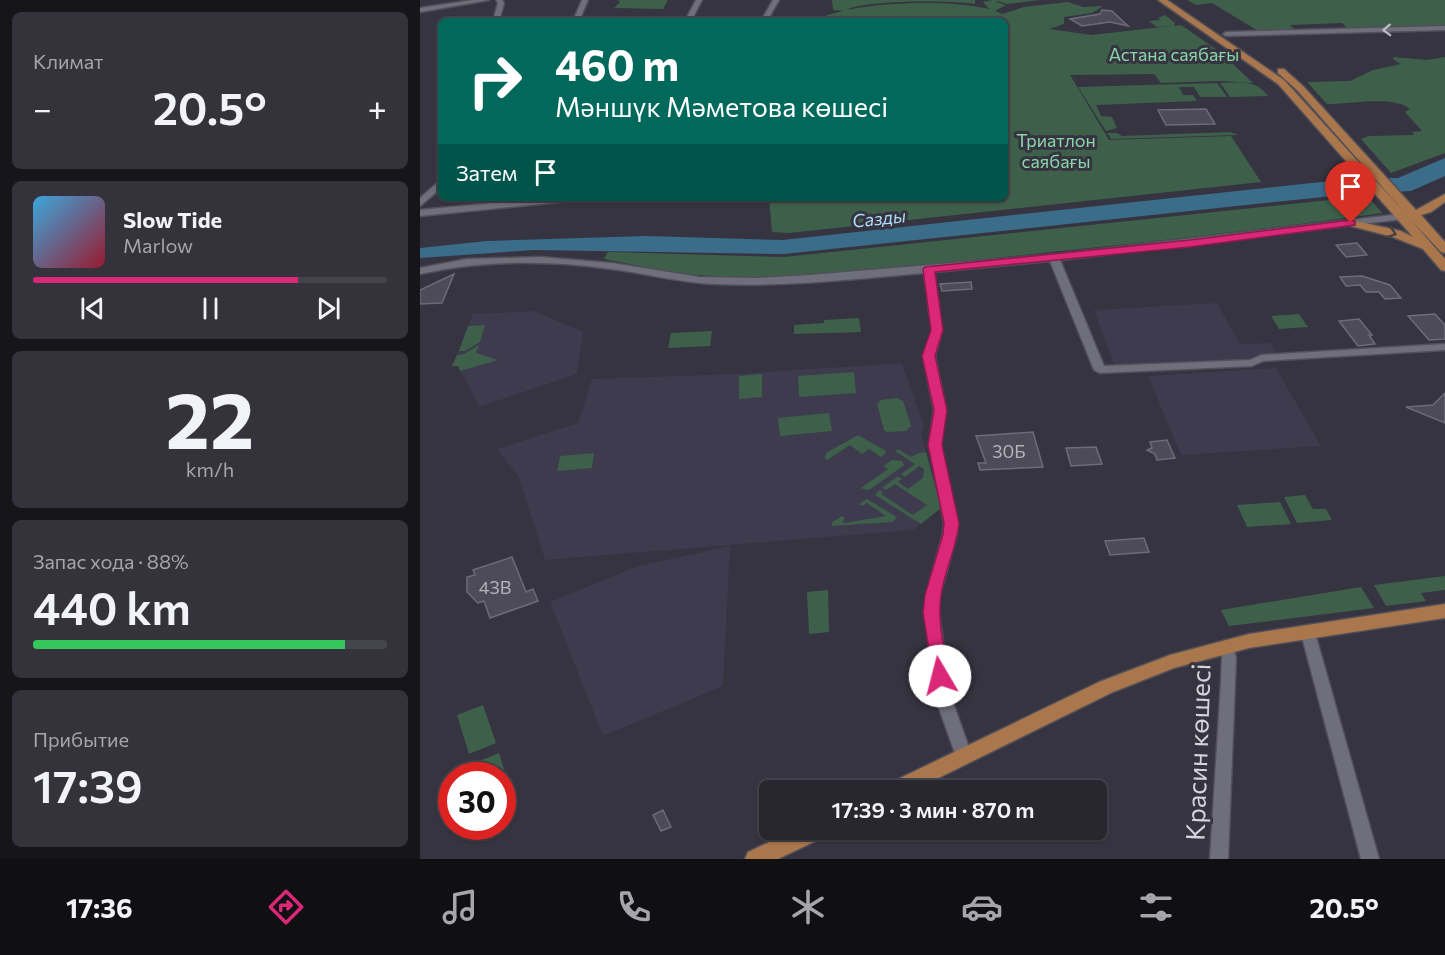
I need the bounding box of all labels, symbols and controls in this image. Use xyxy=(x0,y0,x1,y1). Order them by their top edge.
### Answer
one-way arrow xyxy=(1382,23,1391,36)
text: 460 m xyxy=(555,38,679,90)
icon: right xyxy=(456,42,534,120)
park label: Астана саябағы xyxy=(1109,43,1239,65)
text: Климат xyxy=(33,49,103,73)
text: 20.5° xyxy=(153,79,267,134)
text: − xyxy=(33,87,52,128)
text: + xyxy=(368,87,387,128)
text: Мәншүк Мәметова көшесі xyxy=(555,90,888,123)
park label: Триатлон саябағы xyxy=(1016,129,1096,172)
icon: arrive xyxy=(529,156,562,189)
text: Затем xyxy=(456,159,517,186)
pin xyxy=(1325,161,1376,223)
icon: arrive xyxy=(1334,170,1367,203)
water label: Сазды xyxy=(851,204,907,232)
text: Slow Tide xyxy=(123,206,222,233)
one-way arrow xyxy=(1386,226,1397,238)
text: Marlow xyxy=(123,233,193,257)
icon: previous xyxy=(76,292,109,325)
icon: pause xyxy=(194,292,227,325)
icon: next xyxy=(312,292,345,325)
text: 22 xyxy=(166,370,254,465)
house number: 30Б xyxy=(992,440,1026,462)
text: km/h xyxy=(186,457,234,481)
text: Запас хода · 88% xyxy=(33,549,189,573)
house number: 43В xyxy=(479,576,511,598)
text: 440 km xyxy=(33,579,191,634)
position arrow xyxy=(908,644,972,708)
street label: Красин көшесі xyxy=(1178,663,1216,841)
text: Прибытие xyxy=(33,727,129,751)
text: 17:39 xyxy=(33,757,143,812)
speed limit sign: 30 xyxy=(438,762,516,840)
text: 17:39 · 3 мин · 870 m xyxy=(831,796,1035,823)
icon: directions xyxy=(265,886,307,928)
icon: music xyxy=(439,886,481,928)
icon: phone xyxy=(613,886,655,928)
icon: climate xyxy=(787,886,829,928)
icon: car xyxy=(961,886,1003,928)
icon: filters xyxy=(1135,886,1177,928)
text: 17:36 xyxy=(66,891,133,924)
text: 20.5° xyxy=(1310,891,1379,924)

